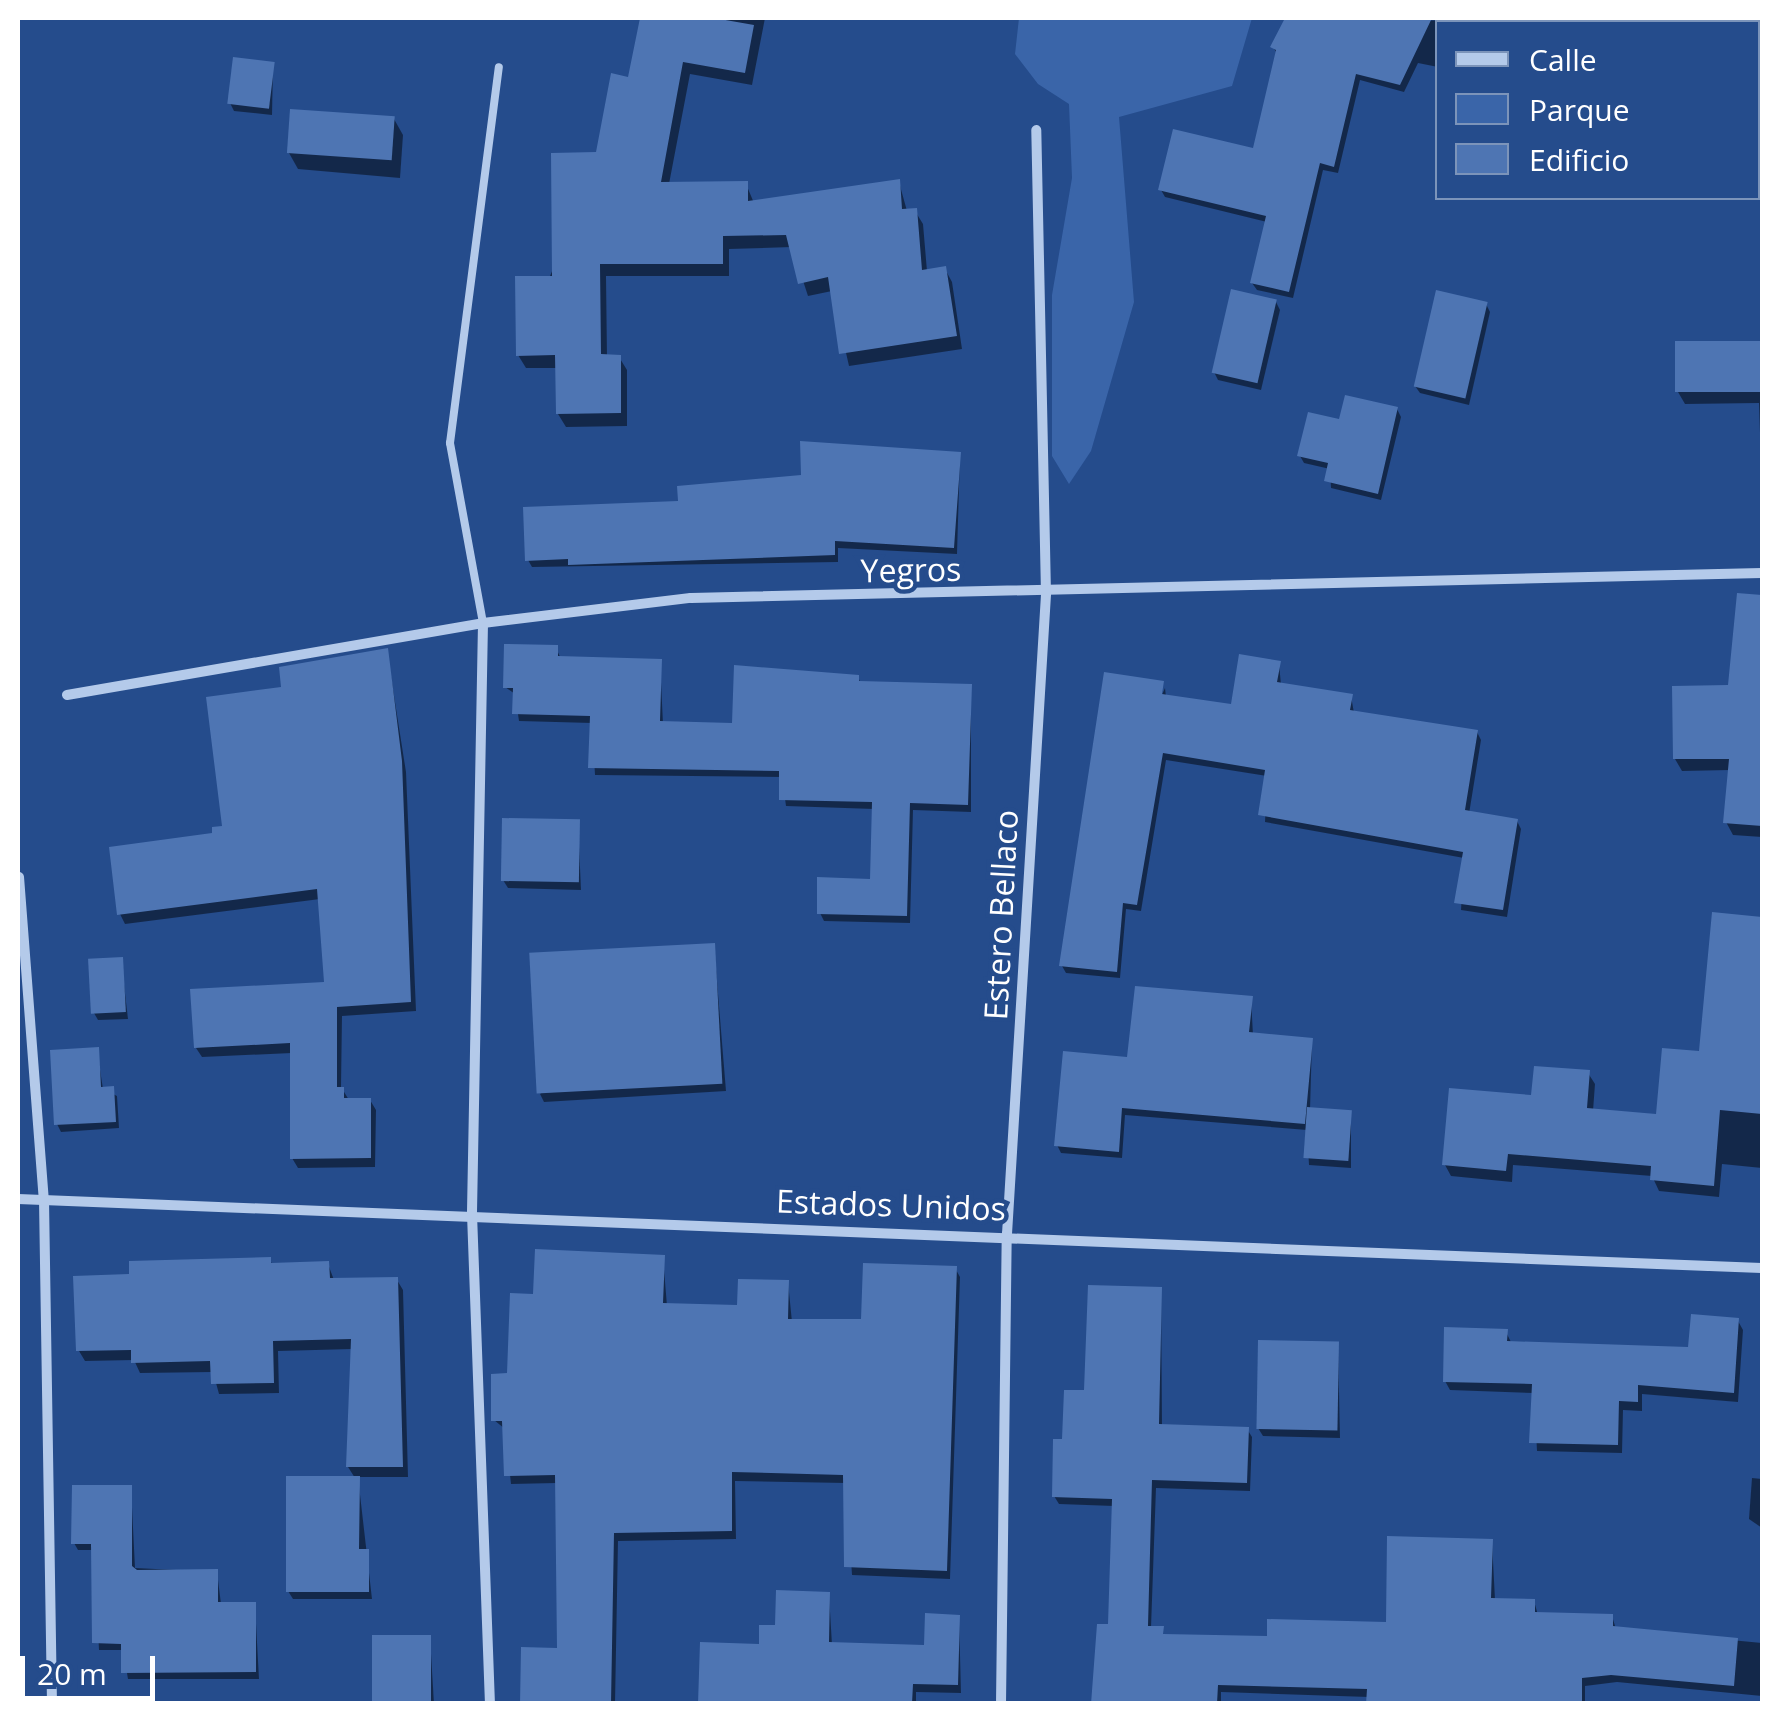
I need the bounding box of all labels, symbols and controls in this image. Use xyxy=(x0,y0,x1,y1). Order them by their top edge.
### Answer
legend xyxy=(1435,20,1760,200)
text: Calle xyxy=(1529,39,1597,80)
text: Parque xyxy=(1529,89,1630,130)
text: Edificio xyxy=(1529,139,1629,180)
street label: Yegros xyxy=(860,550,962,590)
street label: Estero Bellaco xyxy=(976,809,1026,1021)
street label: Estados Unidos xyxy=(776,1182,1006,1228)
scale bar xyxy=(25,1636,160,1698)
text: 20 m xyxy=(37,1653,107,1694)

